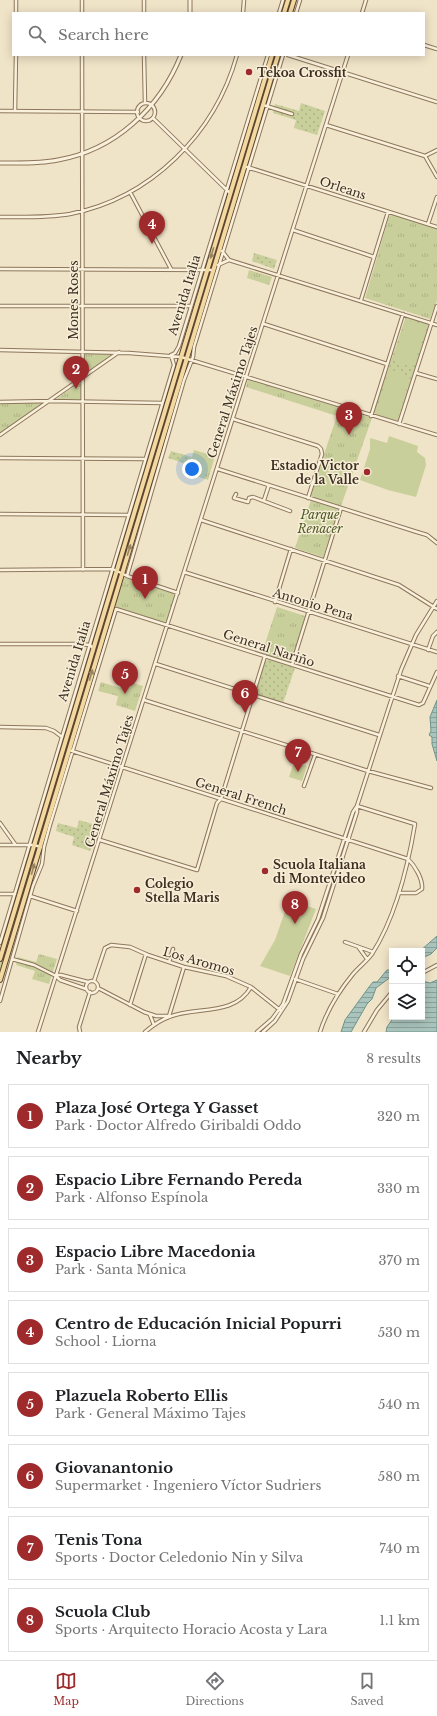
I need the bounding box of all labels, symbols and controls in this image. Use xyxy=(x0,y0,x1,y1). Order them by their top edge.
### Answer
search box xyxy=(12,12,425,56)
icon: search xyxy=(26,23,48,45)
text: Search here xyxy=(58,25,149,44)
place label: Tekoa Crossfit xyxy=(257,65,347,80)
marker: Tekoa Crossfit xyxy=(244,67,254,77)
street label: Orleans xyxy=(318,173,368,203)
pin: 4 xyxy=(139,211,165,244)
one-way arrow xyxy=(209,247,215,259)
street label: Avenida Italia xyxy=(164,253,203,338)
street label: Mones Roses xyxy=(66,260,81,340)
street label: General Máximo Tajes xyxy=(204,324,260,460)
pin: 2 xyxy=(63,356,89,389)
pin: 3 xyxy=(336,402,362,435)
place label: Estadio Victor de la Valle xyxy=(270,458,359,487)
your location xyxy=(182,459,202,479)
marker: Estadio Victor de la Valle xyxy=(362,467,372,477)
park label: Parque Renacer xyxy=(296,507,343,536)
one-way arrow xyxy=(126,544,132,556)
pin: 1 xyxy=(132,566,158,599)
street label: Antonio Pena xyxy=(270,584,355,623)
street label: Avenida Italia xyxy=(54,619,93,704)
street label: General Nariño xyxy=(221,626,317,670)
pin: 5 xyxy=(112,661,138,694)
one-way arrow xyxy=(88,669,94,681)
pin: 6 xyxy=(232,680,258,713)
street label: General Máximo Tajes xyxy=(82,713,136,849)
pin: 7 xyxy=(285,739,311,772)
street label: General French xyxy=(193,774,289,818)
place label: Scuola Italiana di Montevideo xyxy=(273,857,366,886)
one-way arrow xyxy=(30,862,36,874)
marker: Scuola Italiana di Montevideo xyxy=(260,866,270,876)
place label: Colegio Stella Maris xyxy=(145,876,220,905)
marker: Colegio Stella Maris xyxy=(132,885,142,895)
pin: 8 xyxy=(282,891,308,924)
street label: Los Aromos xyxy=(161,944,237,978)
map controls xyxy=(389,948,425,1020)
button: locate xyxy=(389,948,425,984)
button: layers xyxy=(389,984,425,1020)
text: Nearby xyxy=(16,1048,82,1069)
text: 8 results xyxy=(366,1050,421,1067)
text: Plaza José Ortega Y Gasset xyxy=(55,1098,259,1117)
text: 1 xyxy=(27,1108,33,1125)
text: 320 m xyxy=(377,1108,420,1125)
text: Park · Doctor Alfredo Giribaldi Oddo xyxy=(55,1117,301,1134)
text: Espacio Libre Fernando Pereda xyxy=(55,1170,302,1189)
text: 2 xyxy=(26,1180,34,1197)
text: 330 m xyxy=(377,1180,420,1197)
text: Park · Alfonso Espínola xyxy=(55,1189,208,1206)
text: Espacio Libre Macedonia xyxy=(55,1242,256,1261)
text: 3 xyxy=(26,1252,34,1269)
text: 370 m xyxy=(379,1252,420,1269)
text: Park · Santa Mónica xyxy=(55,1261,186,1278)
text: Centro de Educación Inicial Popurri xyxy=(55,1314,342,1333)
text: 4 xyxy=(26,1324,34,1341)
text: 530 m xyxy=(378,1324,420,1341)
text: School · Liorna xyxy=(55,1333,156,1350)
text: Plazuela Roberto Ellis xyxy=(55,1386,228,1405)
text: 5 xyxy=(26,1396,34,1413)
text: 540 m xyxy=(378,1396,420,1413)
text: Park · General Máximo Tajes xyxy=(55,1405,246,1422)
text: Giovanantonio xyxy=(55,1458,173,1477)
text: 6 xyxy=(26,1468,34,1485)
text: 580 m xyxy=(378,1468,420,1485)
text: Supermarket · Ingeniero Víctor Sudriers xyxy=(55,1477,321,1494)
text: Tenis Tona xyxy=(55,1530,142,1549)
text: 7 xyxy=(27,1540,33,1557)
text: 740 m xyxy=(379,1540,420,1557)
text: Sports · Doctor Celedonio Nin y Silva xyxy=(55,1549,303,1566)
text: Scuola Club xyxy=(55,1602,150,1621)
text: 8 xyxy=(26,1612,34,1629)
text: 1.1 km xyxy=(379,1612,420,1629)
text: Sports · Arquitecto Horacio Acosta y Lara xyxy=(55,1621,327,1638)
tab: Map xyxy=(53,1670,79,1708)
tab: Directions xyxy=(185,1670,244,1708)
tab: Saved xyxy=(351,1670,384,1708)

